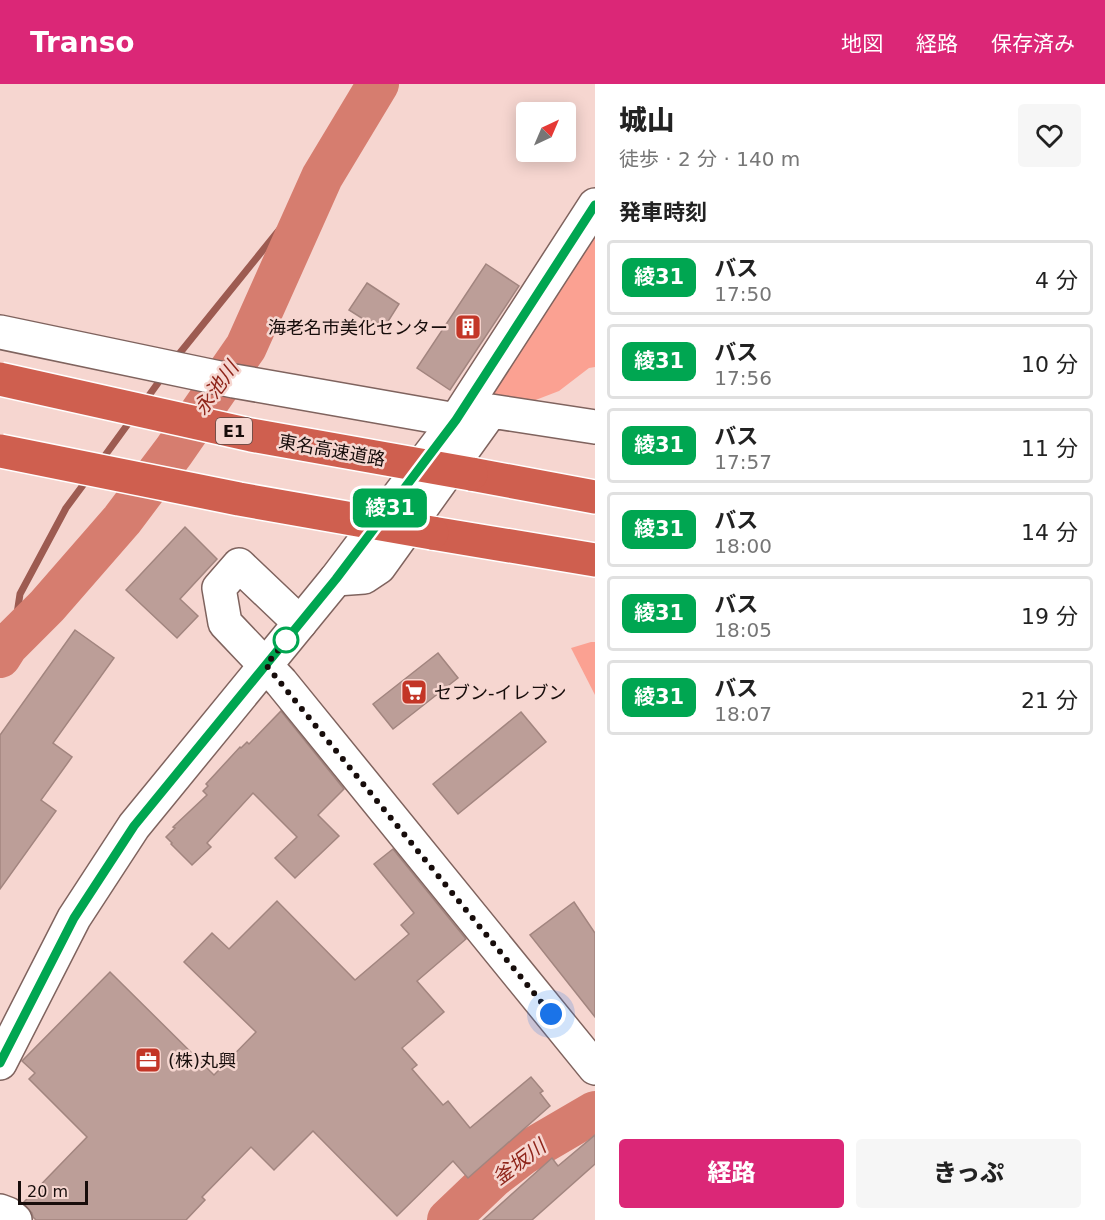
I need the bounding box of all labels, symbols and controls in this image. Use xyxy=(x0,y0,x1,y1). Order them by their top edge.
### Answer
text: Transo xyxy=(30,26,135,59)
text: 地図 xyxy=(841,32,883,56)
text: 経路 xyxy=(916,32,958,56)
text: 保存済み xyxy=(991,32,1075,56)
north arrow xyxy=(516,102,576,162)
map controls xyxy=(516,102,576,162)
text: 城山 xyxy=(619,104,675,137)
button: heart xyxy=(1018,104,1081,167)
text: 徒歩 · 2 分 · 140 m xyxy=(619,147,800,171)
text: 発車時刻 xyxy=(619,200,707,225)
text: バス xyxy=(714,256,758,281)
text: 綾31 xyxy=(634,265,684,289)
text: 4 分 xyxy=(1035,268,1078,293)
text: 17:50 xyxy=(714,282,772,306)
building icon: 海老名市美化センター xyxy=(453,312,483,342)
place label: 海老名市美化センター xyxy=(268,317,448,338)
text: バス xyxy=(714,340,758,365)
text: 綾31 xyxy=(634,349,684,373)
text: 10 分 xyxy=(1021,352,1078,377)
water label: 永池川 xyxy=(189,355,245,419)
text: 17:56 xyxy=(714,366,772,390)
road number: E1 xyxy=(216,418,252,444)
text: バス xyxy=(714,424,758,449)
street label: 東名高速道路 xyxy=(277,430,387,470)
text: 綾31 xyxy=(634,433,684,457)
text: 11 分 xyxy=(1021,436,1078,461)
text: 17:57 xyxy=(714,450,772,474)
line badge: 綾31 xyxy=(356,488,424,528)
text: 綾31 xyxy=(365,496,415,520)
text: バス xyxy=(714,508,758,533)
text: 綾31 xyxy=(634,517,684,541)
text: 14 分 xyxy=(1021,520,1078,545)
text: 18:00 xyxy=(714,534,772,558)
text: バス xyxy=(714,592,758,617)
text: 綾31 xyxy=(634,601,684,625)
text: 19 分 xyxy=(1021,604,1078,629)
text: 18:05 xyxy=(714,618,772,642)
unlabelled marker xyxy=(273,627,299,653)
text: バス xyxy=(714,676,758,701)
supermarket icon: セブン-イレブン xyxy=(399,677,429,707)
place label: セブン-イレブン xyxy=(434,682,567,703)
text: 綾31 xyxy=(634,685,684,709)
text: 21 分 xyxy=(1021,688,1078,713)
text: 18:07 xyxy=(714,702,772,726)
your location xyxy=(536,999,566,1029)
office icon: (株)丸興 xyxy=(133,1045,163,1075)
place label: (株)丸興 xyxy=(168,1050,236,1071)
water label: 釜坂川 xyxy=(488,1133,552,1190)
button: 経路 xyxy=(619,1139,844,1208)
button: きっぷ xyxy=(856,1139,1081,1208)
scale bar xyxy=(18,1178,88,1206)
text: 20 m xyxy=(27,1182,68,1201)

